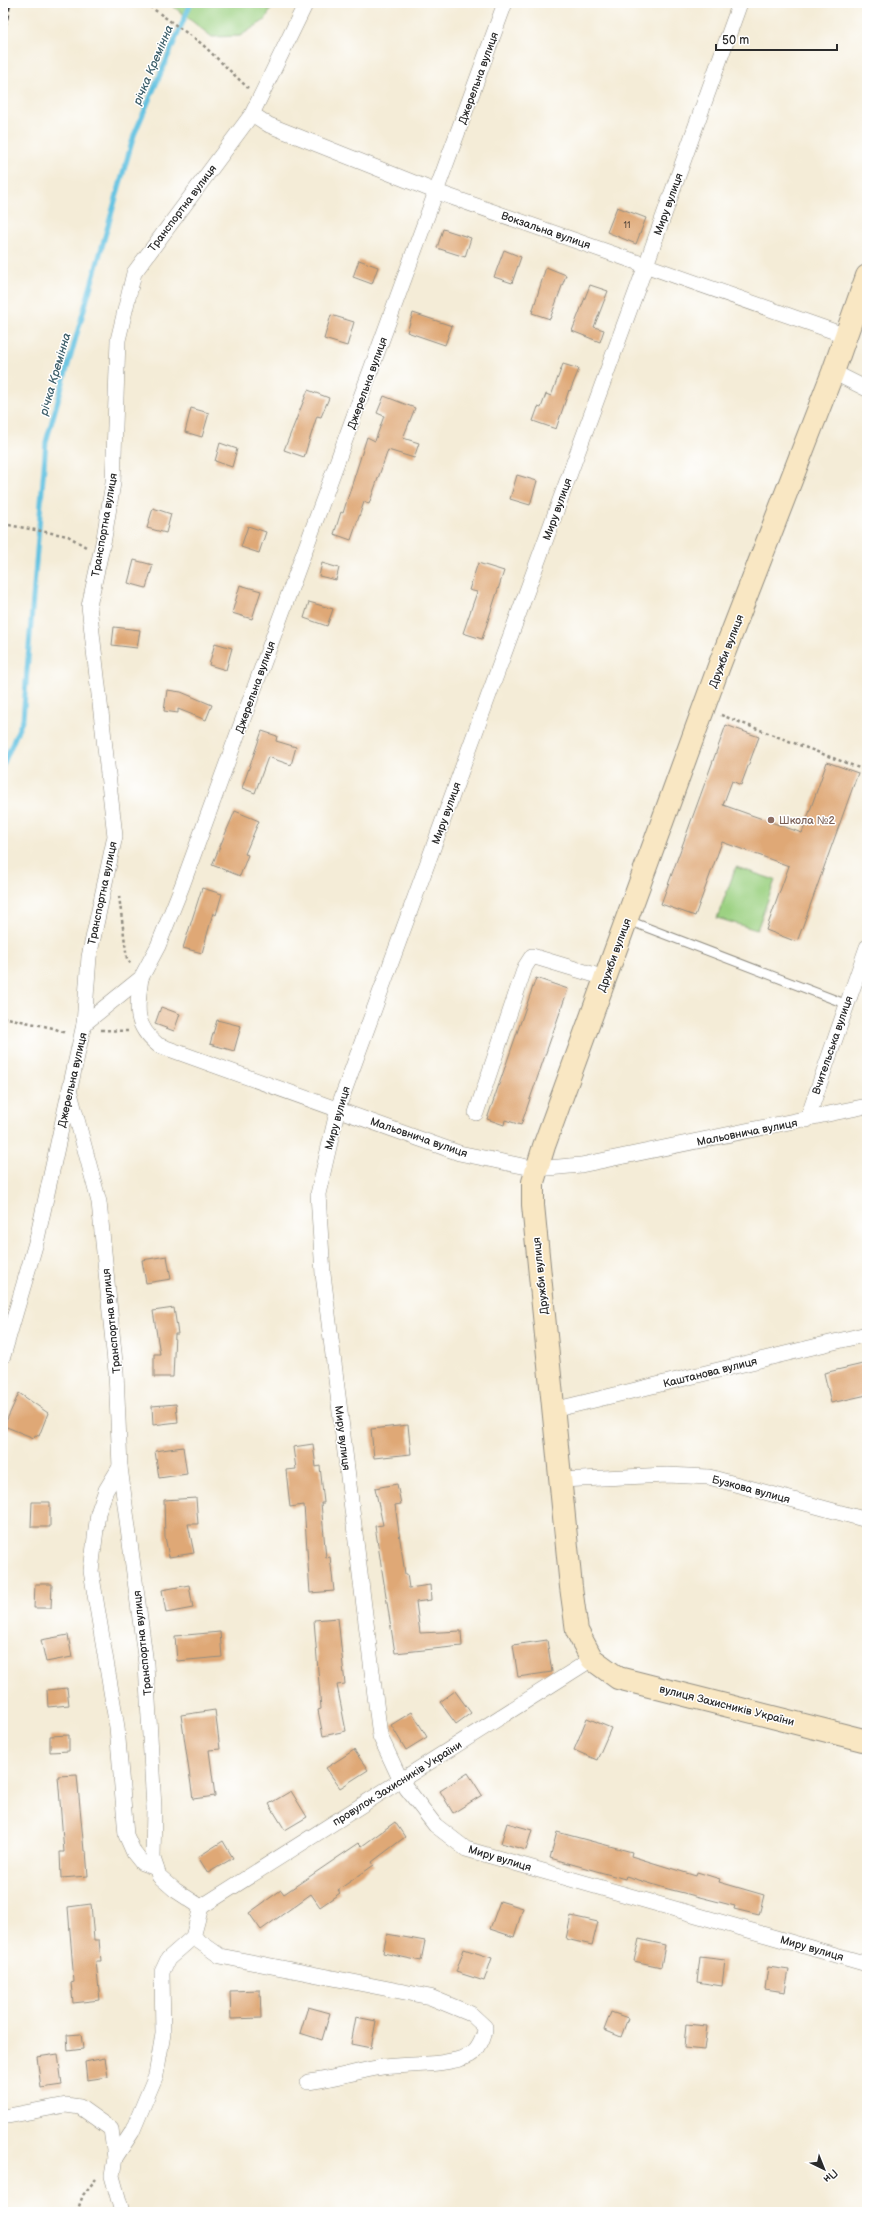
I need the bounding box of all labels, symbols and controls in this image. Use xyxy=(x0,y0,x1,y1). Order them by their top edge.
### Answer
water label: річка Кремінна xyxy=(129,23,177,108)
scale bar xyxy=(716,26,837,52)
street label: Джерельна вулиця xyxy=(456,30,501,126)
text: 50 m xyxy=(722,33,749,48)
street label: Транспортна вулиця xyxy=(145,162,219,254)
street label: Миру вулиця xyxy=(651,171,686,237)
street label: Вокзальна вулиця xyxy=(499,209,592,252)
house number: 11 xyxy=(624,220,630,231)
water label: річка Кремінна xyxy=(36,331,74,418)
street label: Джерельна вулиця xyxy=(345,335,390,431)
street label: Транспортна вулиця xyxy=(89,472,120,578)
street label: Миру вулиця xyxy=(540,476,575,542)
street label: Дружби вулиця xyxy=(706,613,746,690)
street label: Джерельна вулиця xyxy=(233,639,278,735)
street label: Миру вулиця xyxy=(429,780,464,846)
place label: Школа №2 xyxy=(779,814,835,827)
marker: Школа №2 xyxy=(766,815,776,825)
street label: Транспортна вулиця xyxy=(85,840,120,946)
street label: Дружби вулиця xyxy=(595,916,634,994)
street label: Вчительська вулиця xyxy=(809,994,855,1096)
street label: Джерельна вулиця xyxy=(55,1031,90,1129)
street label: Миру вулиця xyxy=(322,1085,353,1151)
street label: Мальовнича вулиця xyxy=(368,1115,469,1160)
street label: Мальовнича вулиця xyxy=(696,1116,798,1149)
street label: Дружби вулиця xyxy=(530,1237,551,1315)
street label: Транспортна вулиця xyxy=(100,1268,123,1374)
street label: Каштанова вулиця xyxy=(662,1355,758,1390)
street label: Миру вулиця xyxy=(332,1405,353,1471)
street label: Бузкова вулиця xyxy=(710,1473,791,1506)
street label: Транспортна вулиця xyxy=(131,1590,154,1696)
street label: вулиця Захисників України xyxy=(658,1682,796,1729)
street label: провулок Захисників України xyxy=(330,1738,464,1829)
street label: Миру вулиця xyxy=(467,1843,533,1874)
street label: Миру вулиця xyxy=(779,1933,845,1964)
north arrow xyxy=(804,2149,844,2189)
text: Пн xyxy=(821,2166,840,2186)

